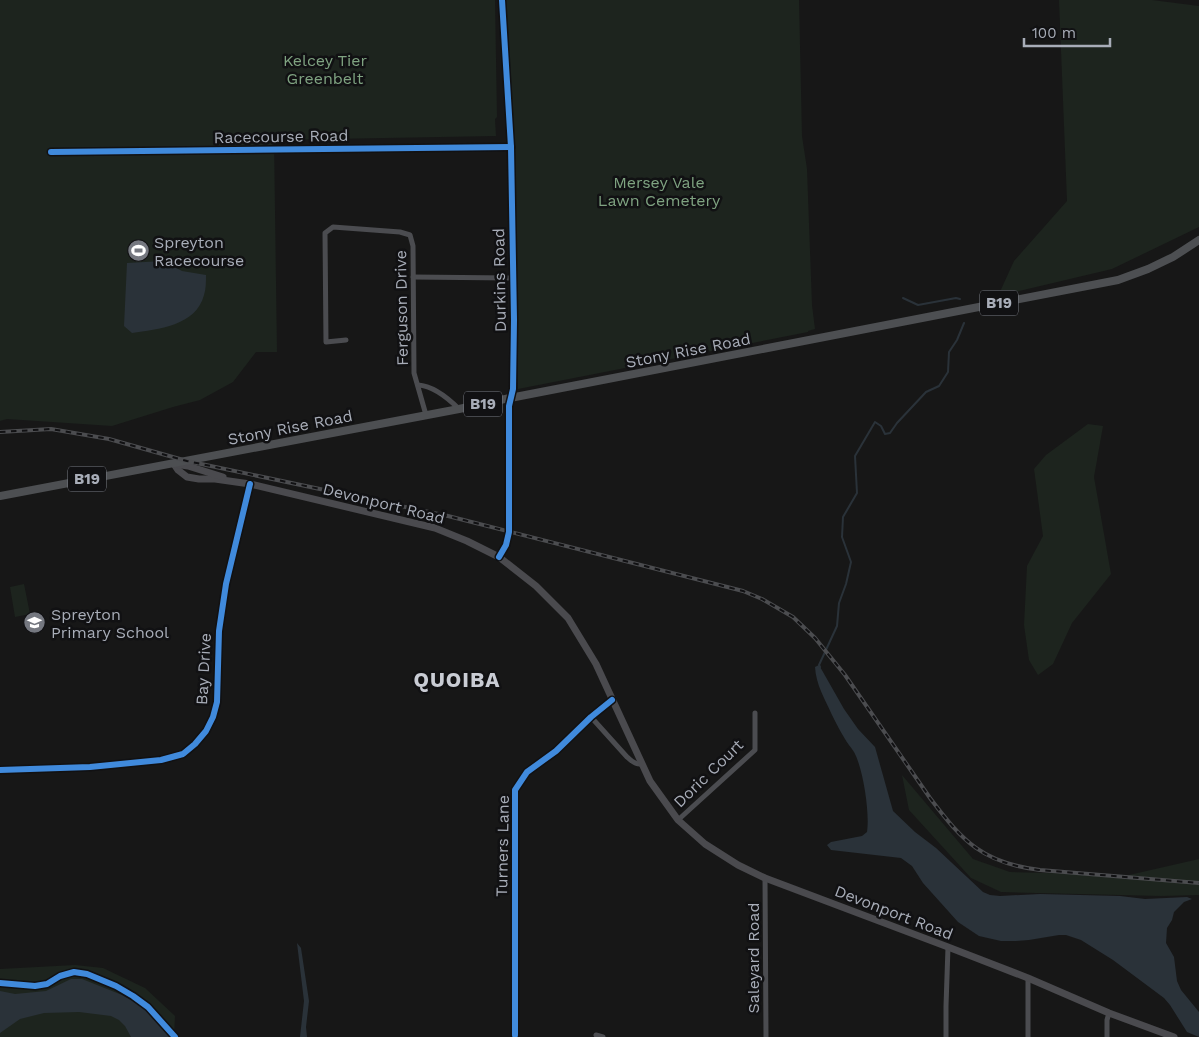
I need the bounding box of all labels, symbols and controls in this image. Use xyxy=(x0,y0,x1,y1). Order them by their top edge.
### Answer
scale bar xyxy=(1024,15,1110,47)
text: 100 m xyxy=(1032,24,1076,42)
park label: Kelcey Tier Greenbelt xyxy=(283,51,367,88)
street label: Racecourse Road xyxy=(214,126,349,147)
park label: Mersey Vale Lawn Cemetery xyxy=(598,173,721,210)
street label: Durkins Road xyxy=(489,228,510,332)
place label: Spreyton Racecourse xyxy=(154,233,244,270)
sports icon: Spreyton Racecourse xyxy=(126,239,150,263)
street label: Ferguson Drive xyxy=(391,250,412,366)
road number: B19 xyxy=(980,290,1018,316)
street label: Stony Rise Road xyxy=(624,329,752,372)
road number: B19 xyxy=(464,392,502,416)
street label: Stony Rise Road xyxy=(226,406,354,449)
road number: B19 xyxy=(68,466,106,492)
street label: Devonport Road xyxy=(321,479,447,528)
place label: Spreyton Primary School xyxy=(51,605,169,642)
school or university icon: Spreyton Primary School xyxy=(23,611,47,635)
street label: Bay Drive xyxy=(192,633,215,706)
district label: QUOIBA xyxy=(413,667,501,692)
street label: Doric Court xyxy=(670,735,747,811)
street label: Turners Lane xyxy=(492,795,513,897)
street label: Devonport Road xyxy=(832,881,956,944)
street label: Saleyard Road xyxy=(744,903,763,1013)

